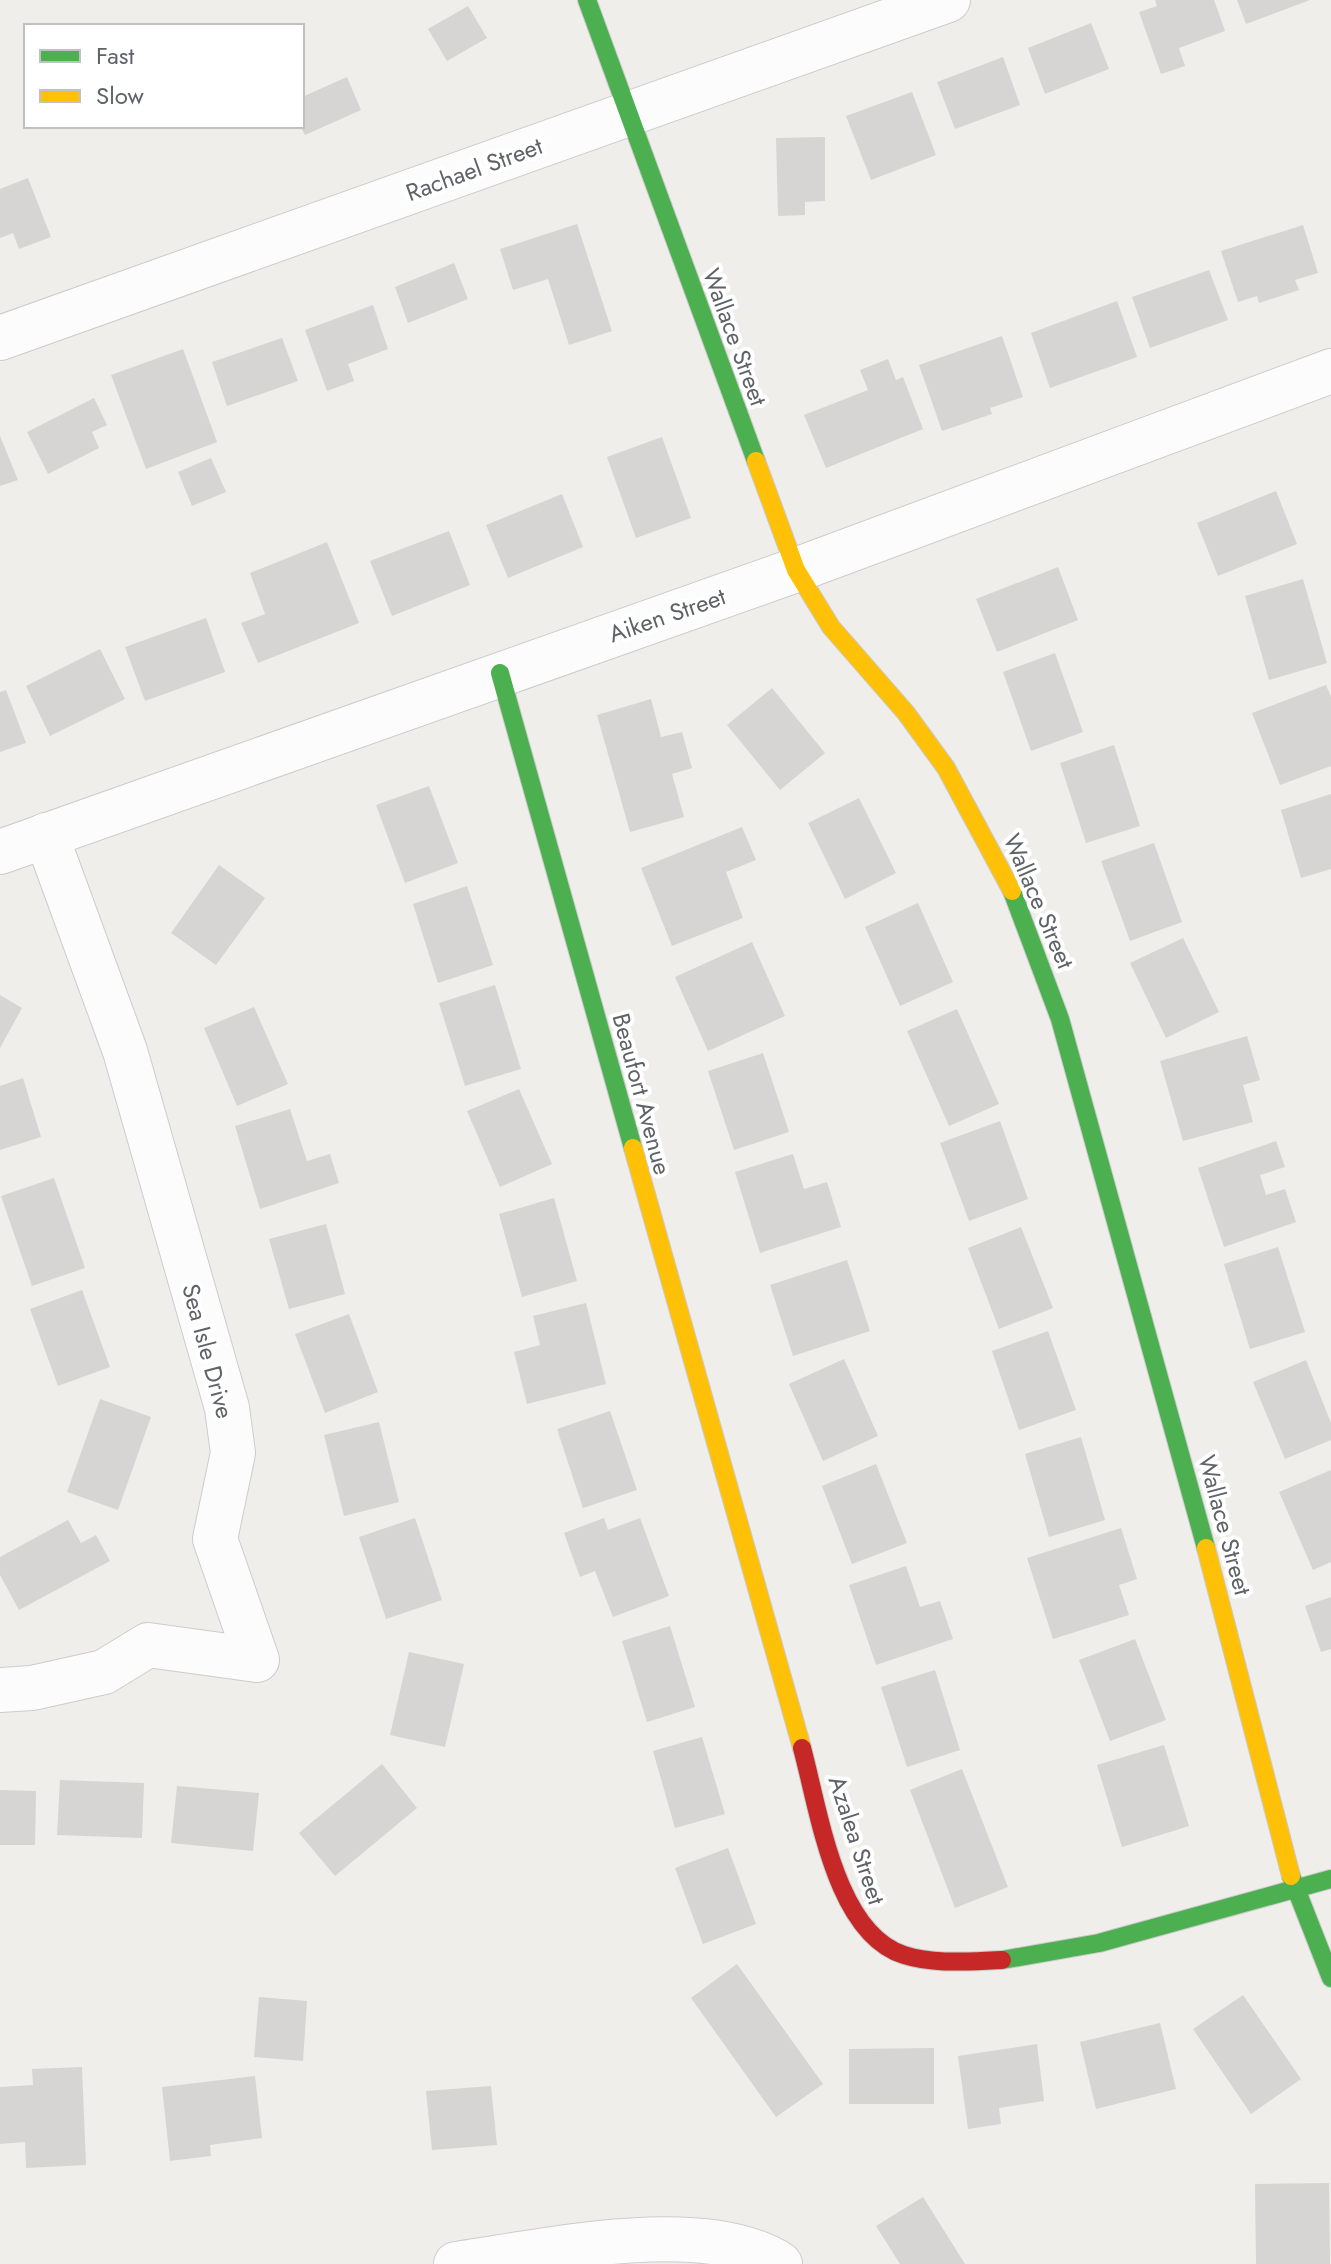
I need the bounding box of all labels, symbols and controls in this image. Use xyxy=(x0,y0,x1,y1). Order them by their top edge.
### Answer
legend xyxy=(24,24,304,128)
text: Fast xyxy=(96,38,134,73)
text: Slow xyxy=(96,78,144,113)
street label: Rachael Street xyxy=(401,128,547,210)
street label: Wallace Street xyxy=(694,263,776,411)
street label: Aiken Street xyxy=(604,579,730,651)
street label: Wallace Street xyxy=(995,828,1083,974)
street label: Beaufort Avenue xyxy=(604,1009,680,1179)
street label: Sea Isle Drive xyxy=(173,1280,243,1422)
street label: Wallace Street xyxy=(1189,1451,1261,1599)
street label: Azalea Street xyxy=(820,1771,894,1909)

